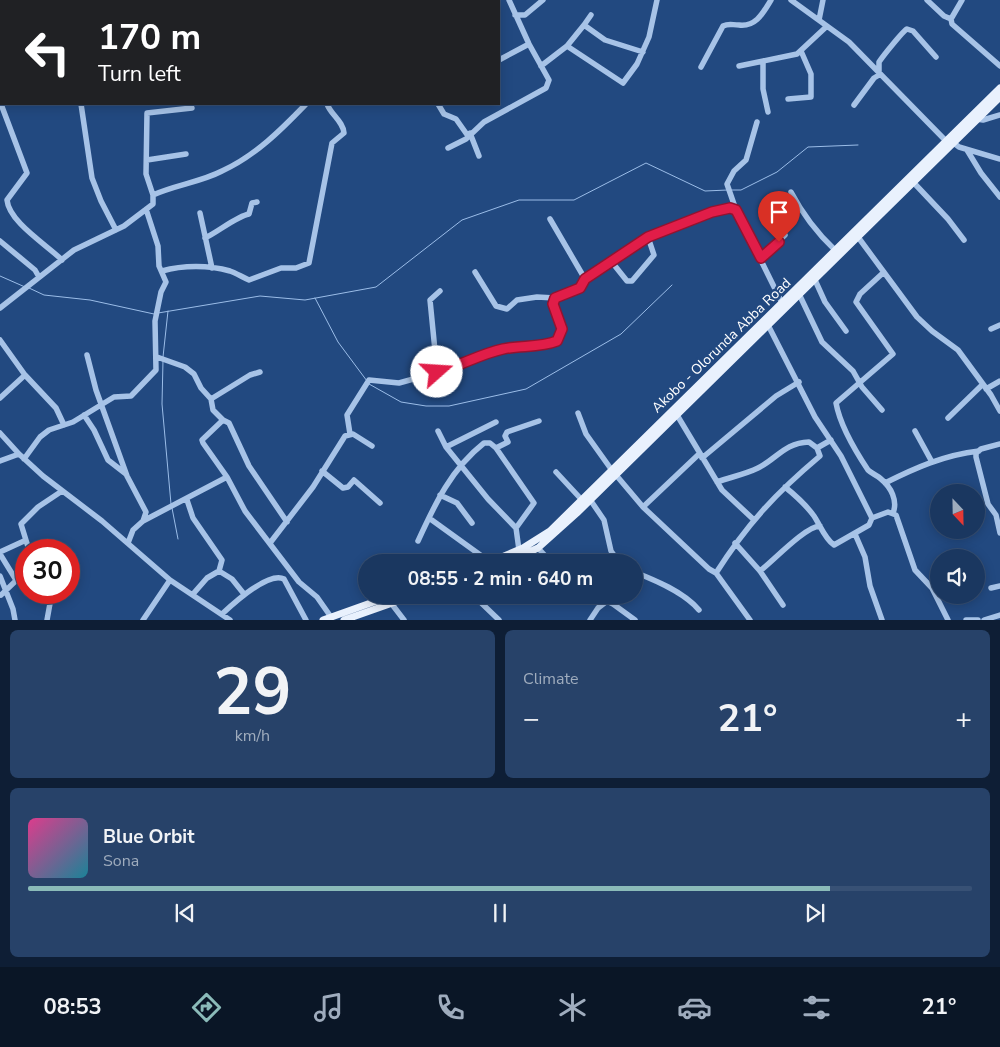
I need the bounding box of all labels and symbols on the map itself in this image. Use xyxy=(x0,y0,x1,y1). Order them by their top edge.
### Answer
pin xyxy=(758,191,800,242)
street label: Akobo - Olorunda Abba Road xyxy=(648,274,795,417)
position arrow xyxy=(410,345,462,397)
north arrow xyxy=(930,484,985,539)
speed limit sign: 30 xyxy=(15,539,80,604)

